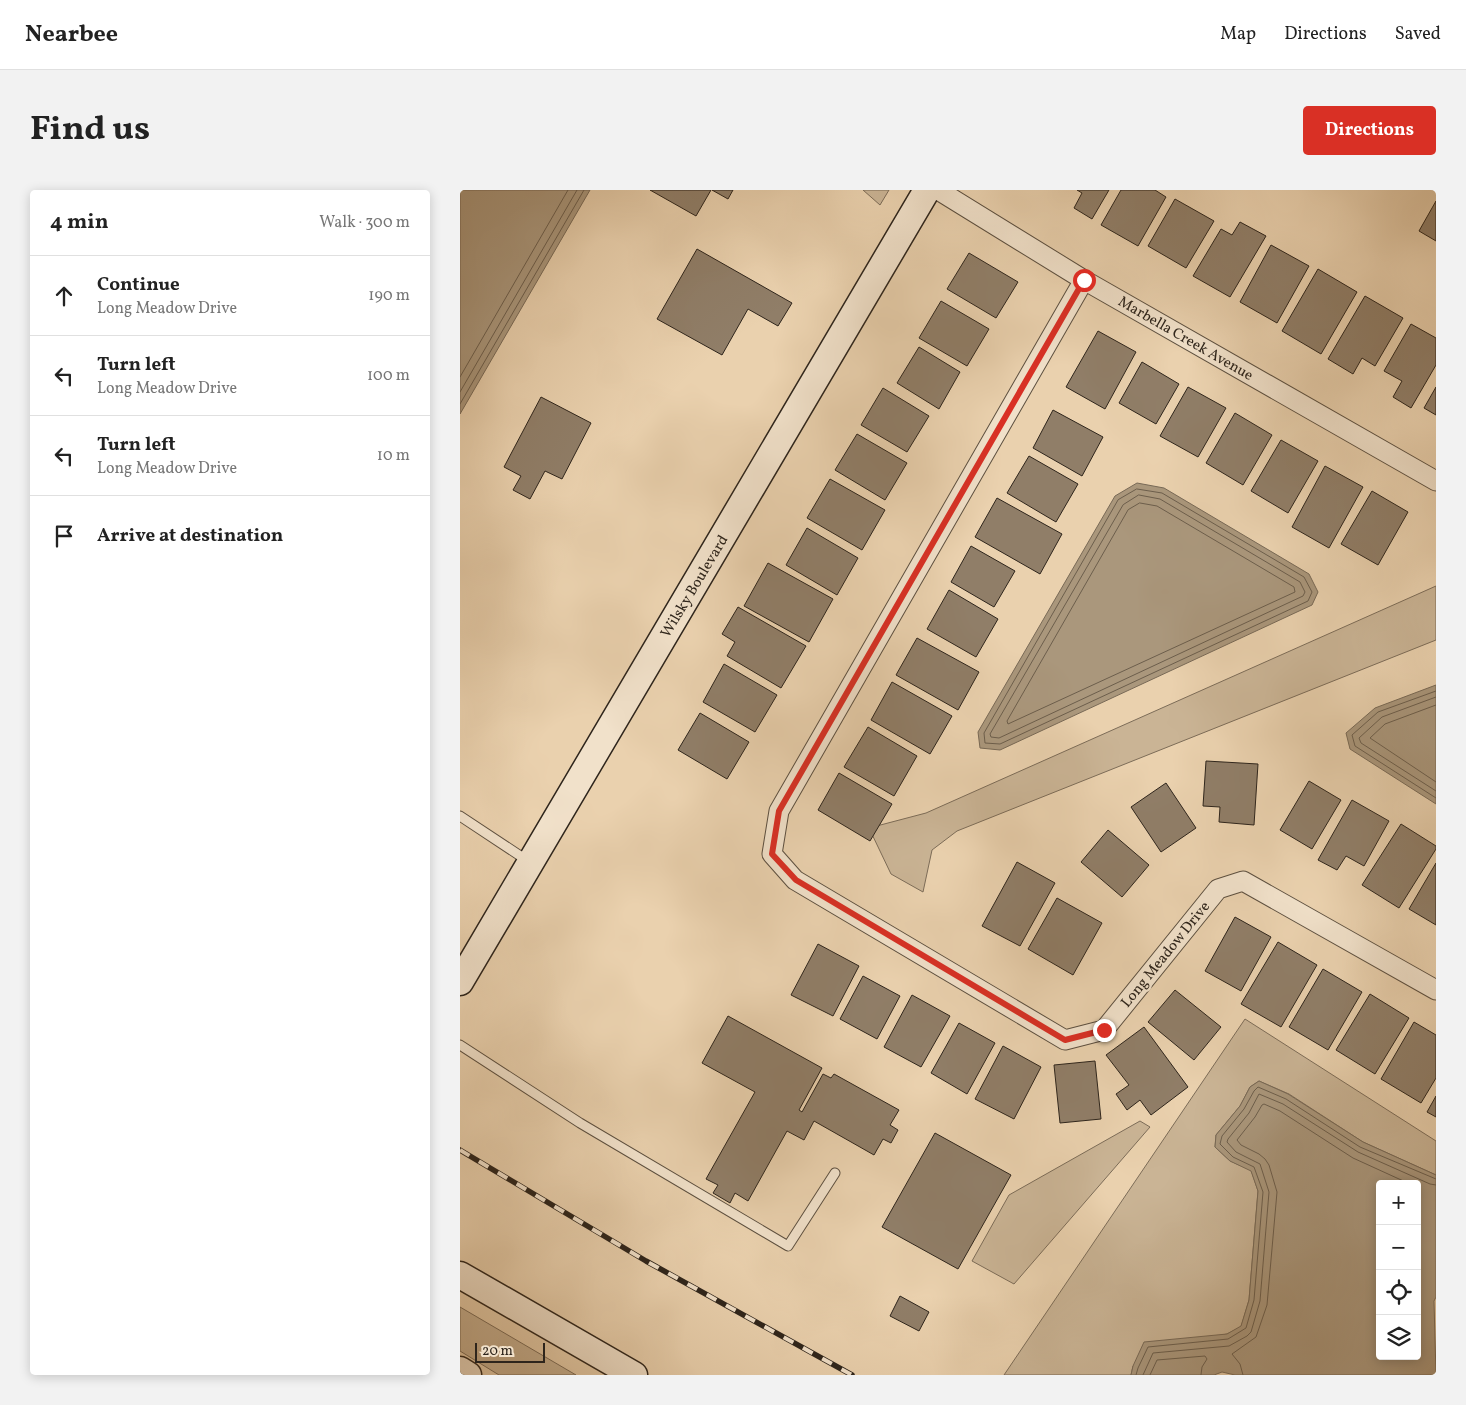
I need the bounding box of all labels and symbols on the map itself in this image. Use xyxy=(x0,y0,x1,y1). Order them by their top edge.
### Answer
route start xyxy=(1073,269,1096,292)
street label: Marbella Creek Avenue xyxy=(1114,292,1257,387)
street label: Wilsky Boulevard xyxy=(656,532,734,642)
street label: Long Meadow Drive xyxy=(1117,897,1216,1013)
route end xyxy=(1093,1019,1116,1042)
scale bar xyxy=(475,1340,545,1363)

